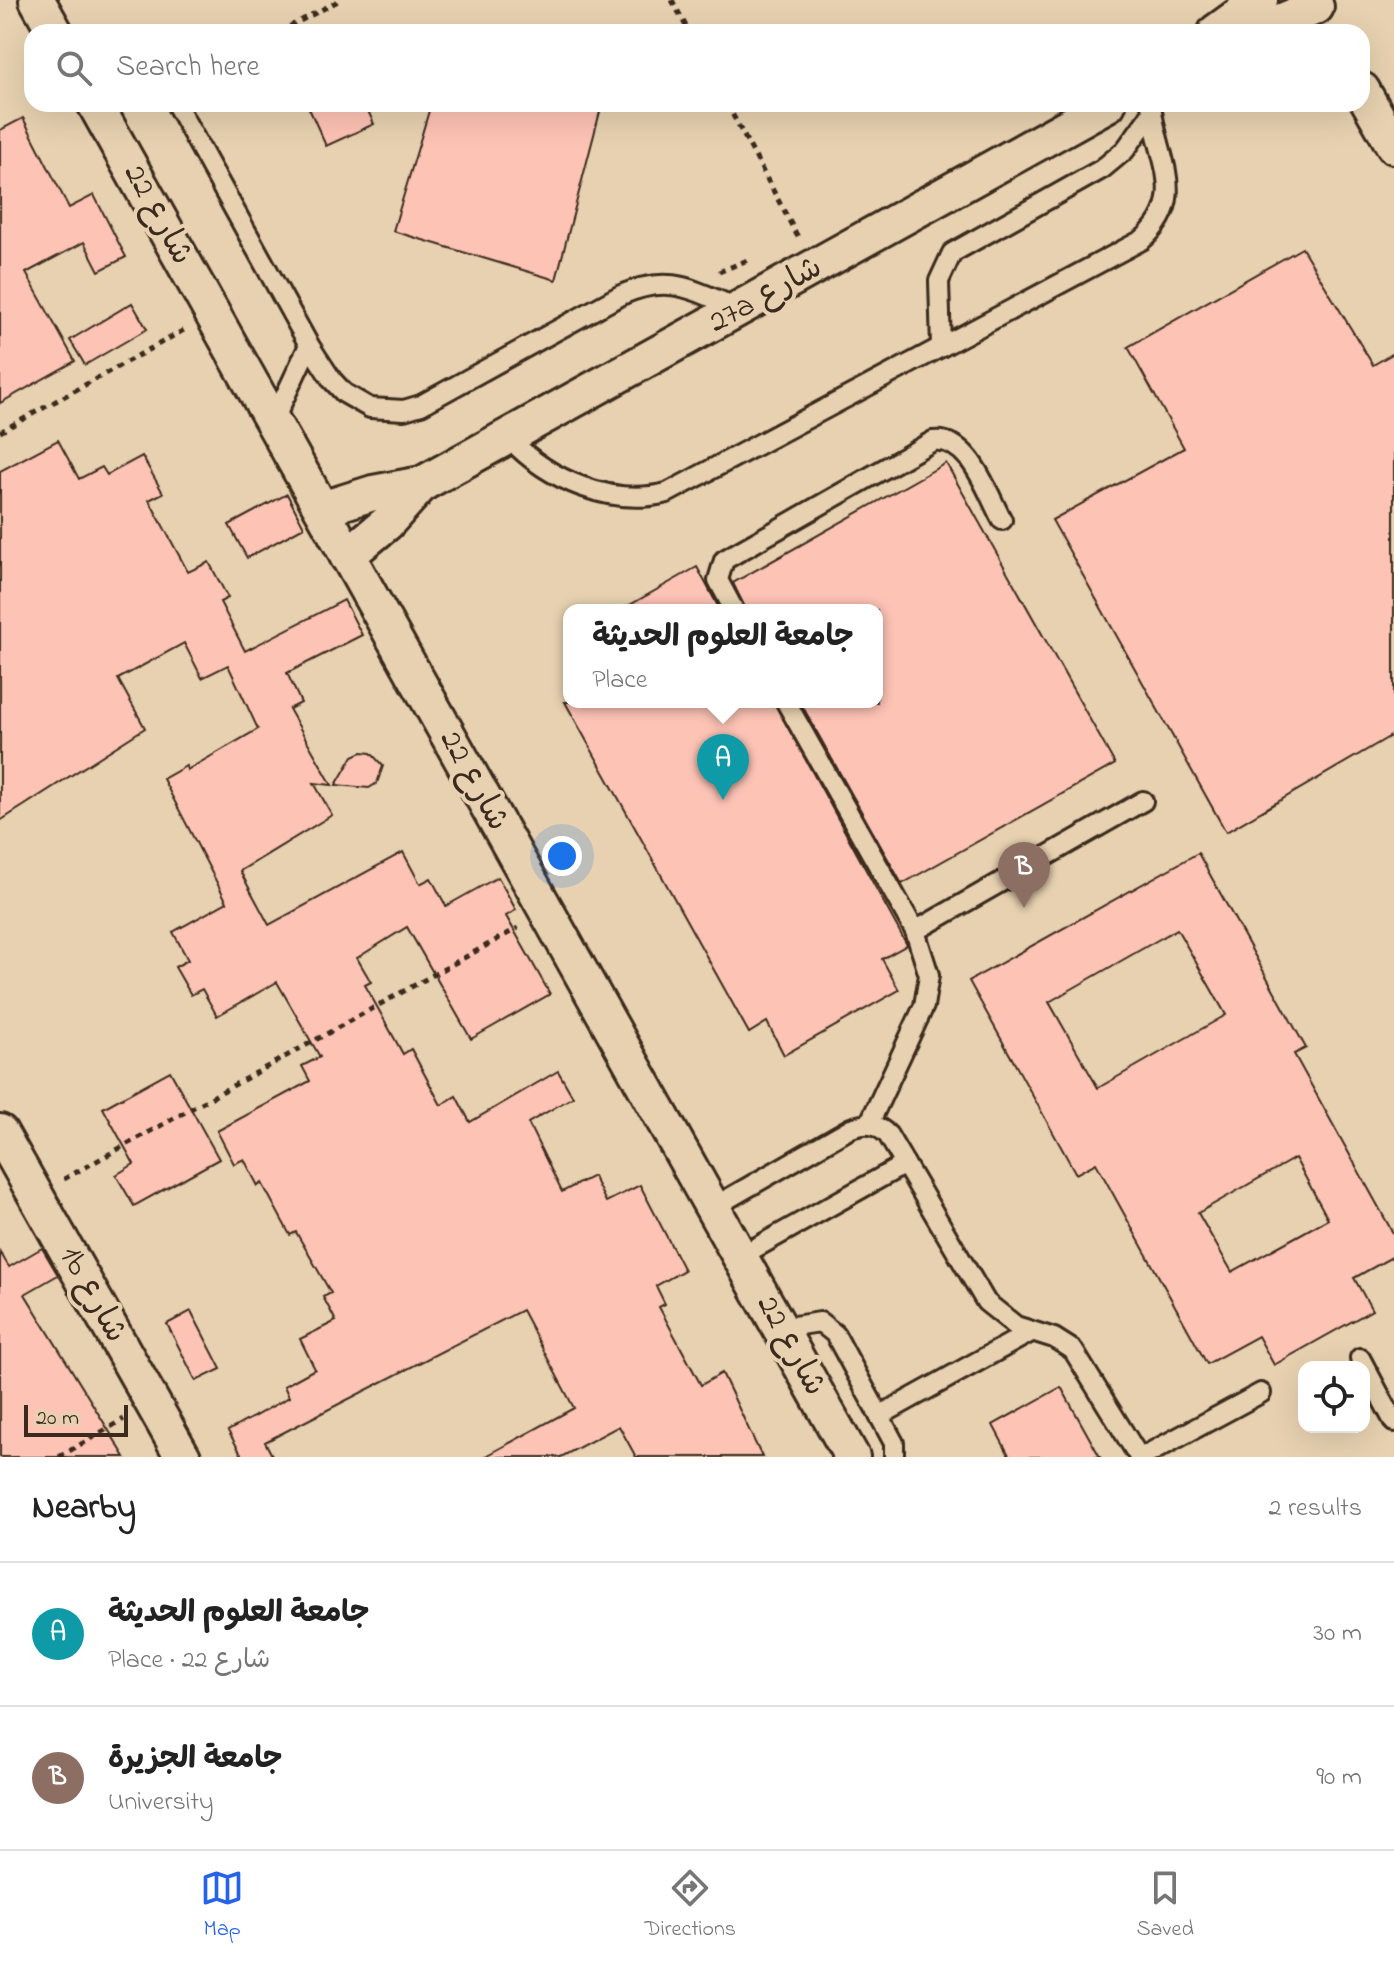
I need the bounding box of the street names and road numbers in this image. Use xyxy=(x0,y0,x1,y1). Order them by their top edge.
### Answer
street label: شارع 22 xyxy=(110,156,204,274)
street label: 27a شارع xyxy=(701,245,831,347)
street label: شارع 22 xyxy=(426,722,520,840)
street label: 1b شارع xyxy=(46,1238,138,1352)
street label: شارع 22 xyxy=(743,1287,837,1405)

